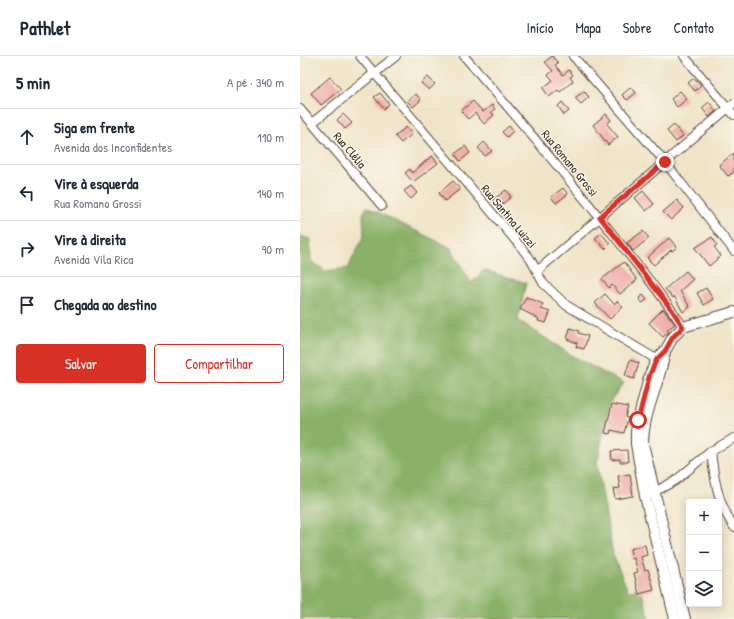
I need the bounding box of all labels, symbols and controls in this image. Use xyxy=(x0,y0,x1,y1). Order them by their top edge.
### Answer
text: Pathlet xyxy=(20,15,70,41)
text: Início xyxy=(527,18,553,37)
text: Mapa xyxy=(575,18,601,37)
text: Sobre xyxy=(623,18,652,37)
text: Contato xyxy=(674,18,714,37)
text: 5 min xyxy=(16,71,50,94)
text: A pé · 340 m xyxy=(227,73,284,91)
text: Siga em frente xyxy=(54,117,135,138)
icon: ahead xyxy=(16,126,38,148)
street label: Rua Romano Grossi xyxy=(538,126,602,200)
text: 110 m xyxy=(257,128,284,146)
street label: Rua Clélia xyxy=(330,128,370,172)
text: Avenida dos Inconfidentes xyxy=(54,138,172,156)
route end xyxy=(656,153,674,171)
text: Vire à esquerda xyxy=(54,173,138,194)
street label: Rua Santina Luizzi xyxy=(477,181,541,251)
icon: left xyxy=(16,182,38,204)
text: 140 m xyxy=(257,184,284,202)
text: Rua Romano Grossi xyxy=(54,194,142,212)
text: Vire à direita xyxy=(54,229,126,250)
icon: right xyxy=(16,238,38,260)
text: 90 m xyxy=(262,240,284,258)
text: Avenida Vila Rica xyxy=(54,250,133,268)
icon: arrive xyxy=(16,294,38,316)
text: Chegada ao destino xyxy=(54,294,157,315)
button: Salvar xyxy=(16,344,146,383)
button: Compartilhar xyxy=(154,344,284,383)
route start xyxy=(629,411,647,429)
map controls xyxy=(686,499,722,607)
button: + xyxy=(686,499,722,535)
button: − xyxy=(686,535,722,571)
button: layers xyxy=(686,571,722,607)

